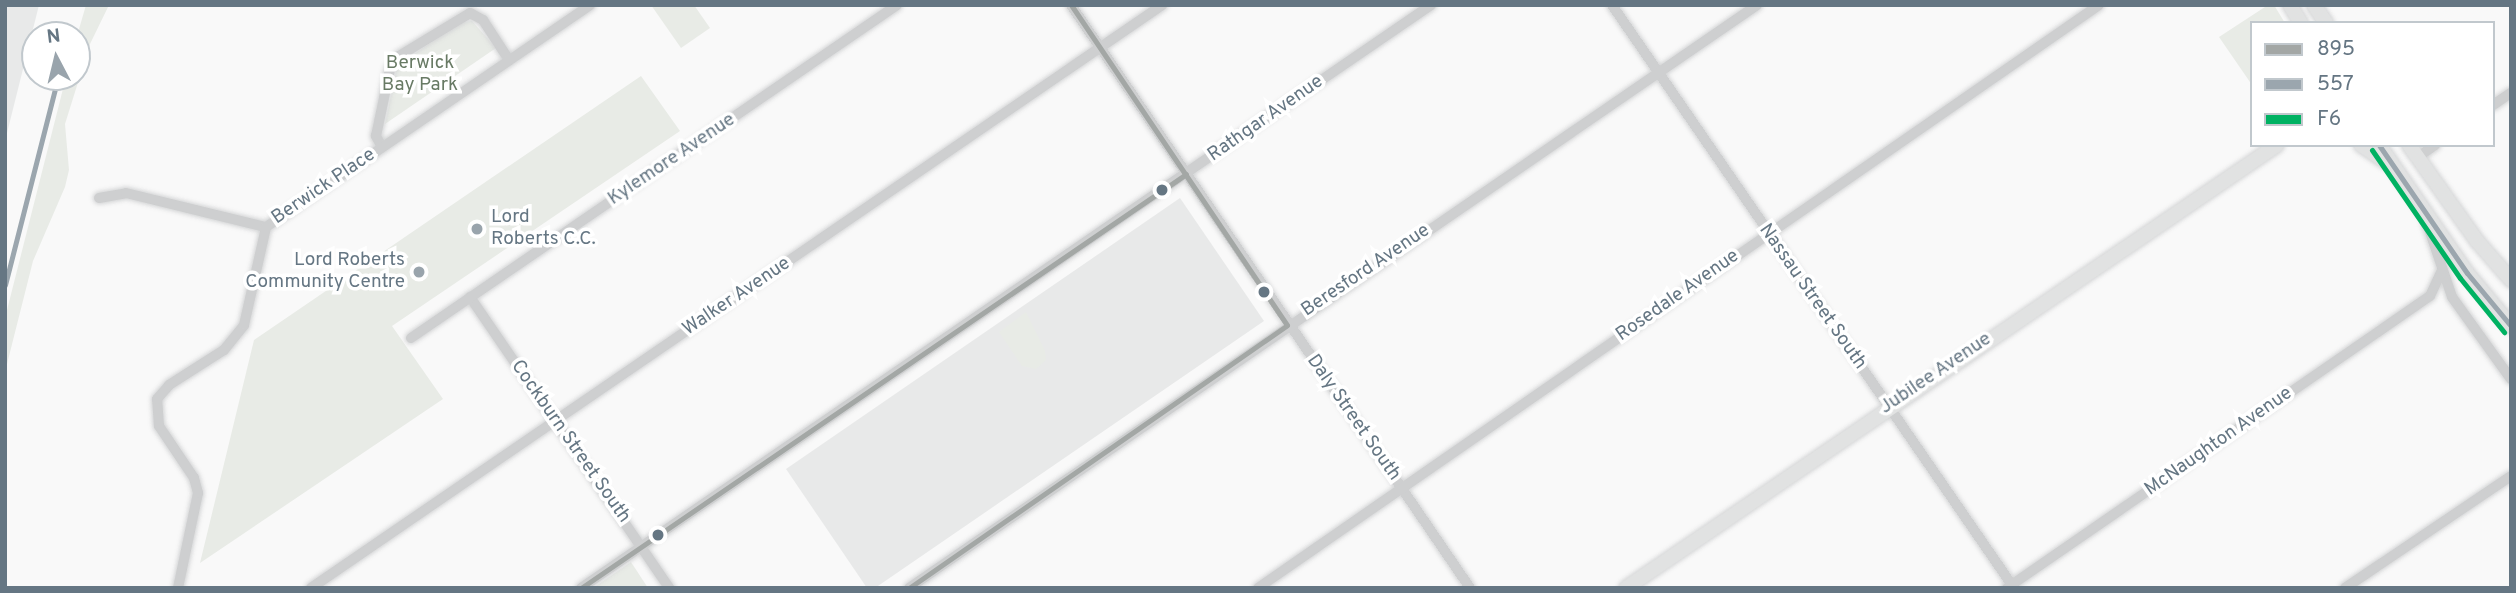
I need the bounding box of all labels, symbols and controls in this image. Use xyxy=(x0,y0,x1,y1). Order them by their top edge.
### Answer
north arrow xyxy=(21,21,91,91)
legend xyxy=(2250,21,2495,147)
text: N xyxy=(45,24,62,50)
text: 895 xyxy=(2317,36,2355,63)
park label: Berwick Bay Park xyxy=(382,53,458,97)
street label: Rathgar Avenue xyxy=(1204,71,1328,167)
text: 557 xyxy=(2317,71,2354,98)
text: F6 xyxy=(2317,106,2341,133)
street label: Kylemore Avenue xyxy=(604,109,740,211)
street label: Berwick Place xyxy=(268,144,380,230)
unlabelled marker xyxy=(1155,183,1169,197)
place label: Lord Roberts C.C. xyxy=(491,207,596,251)
street label: Beresford Avenue xyxy=(1297,219,1435,323)
street label: Nassau Street South xyxy=(1753,220,1871,374)
marker: Lord Roberts C.C. xyxy=(469,221,485,237)
street label: Rosedale Avenue xyxy=(1612,245,1744,347)
place label: Lord Roberts Community Centre xyxy=(245,250,405,294)
street label: Walker Avenue xyxy=(678,252,796,342)
marker: Lord Roberts Community Centre xyxy=(411,264,427,280)
unlabelled marker xyxy=(1257,285,1271,299)
street label: Jubilee Avenue xyxy=(1876,328,1996,420)
street label: Daly Street South xyxy=(1301,351,1405,485)
street label: Cockburn Street South xyxy=(505,356,635,528)
street label: McNaughton Avenue xyxy=(2141,382,2297,502)
unlabelled marker xyxy=(651,528,665,542)

